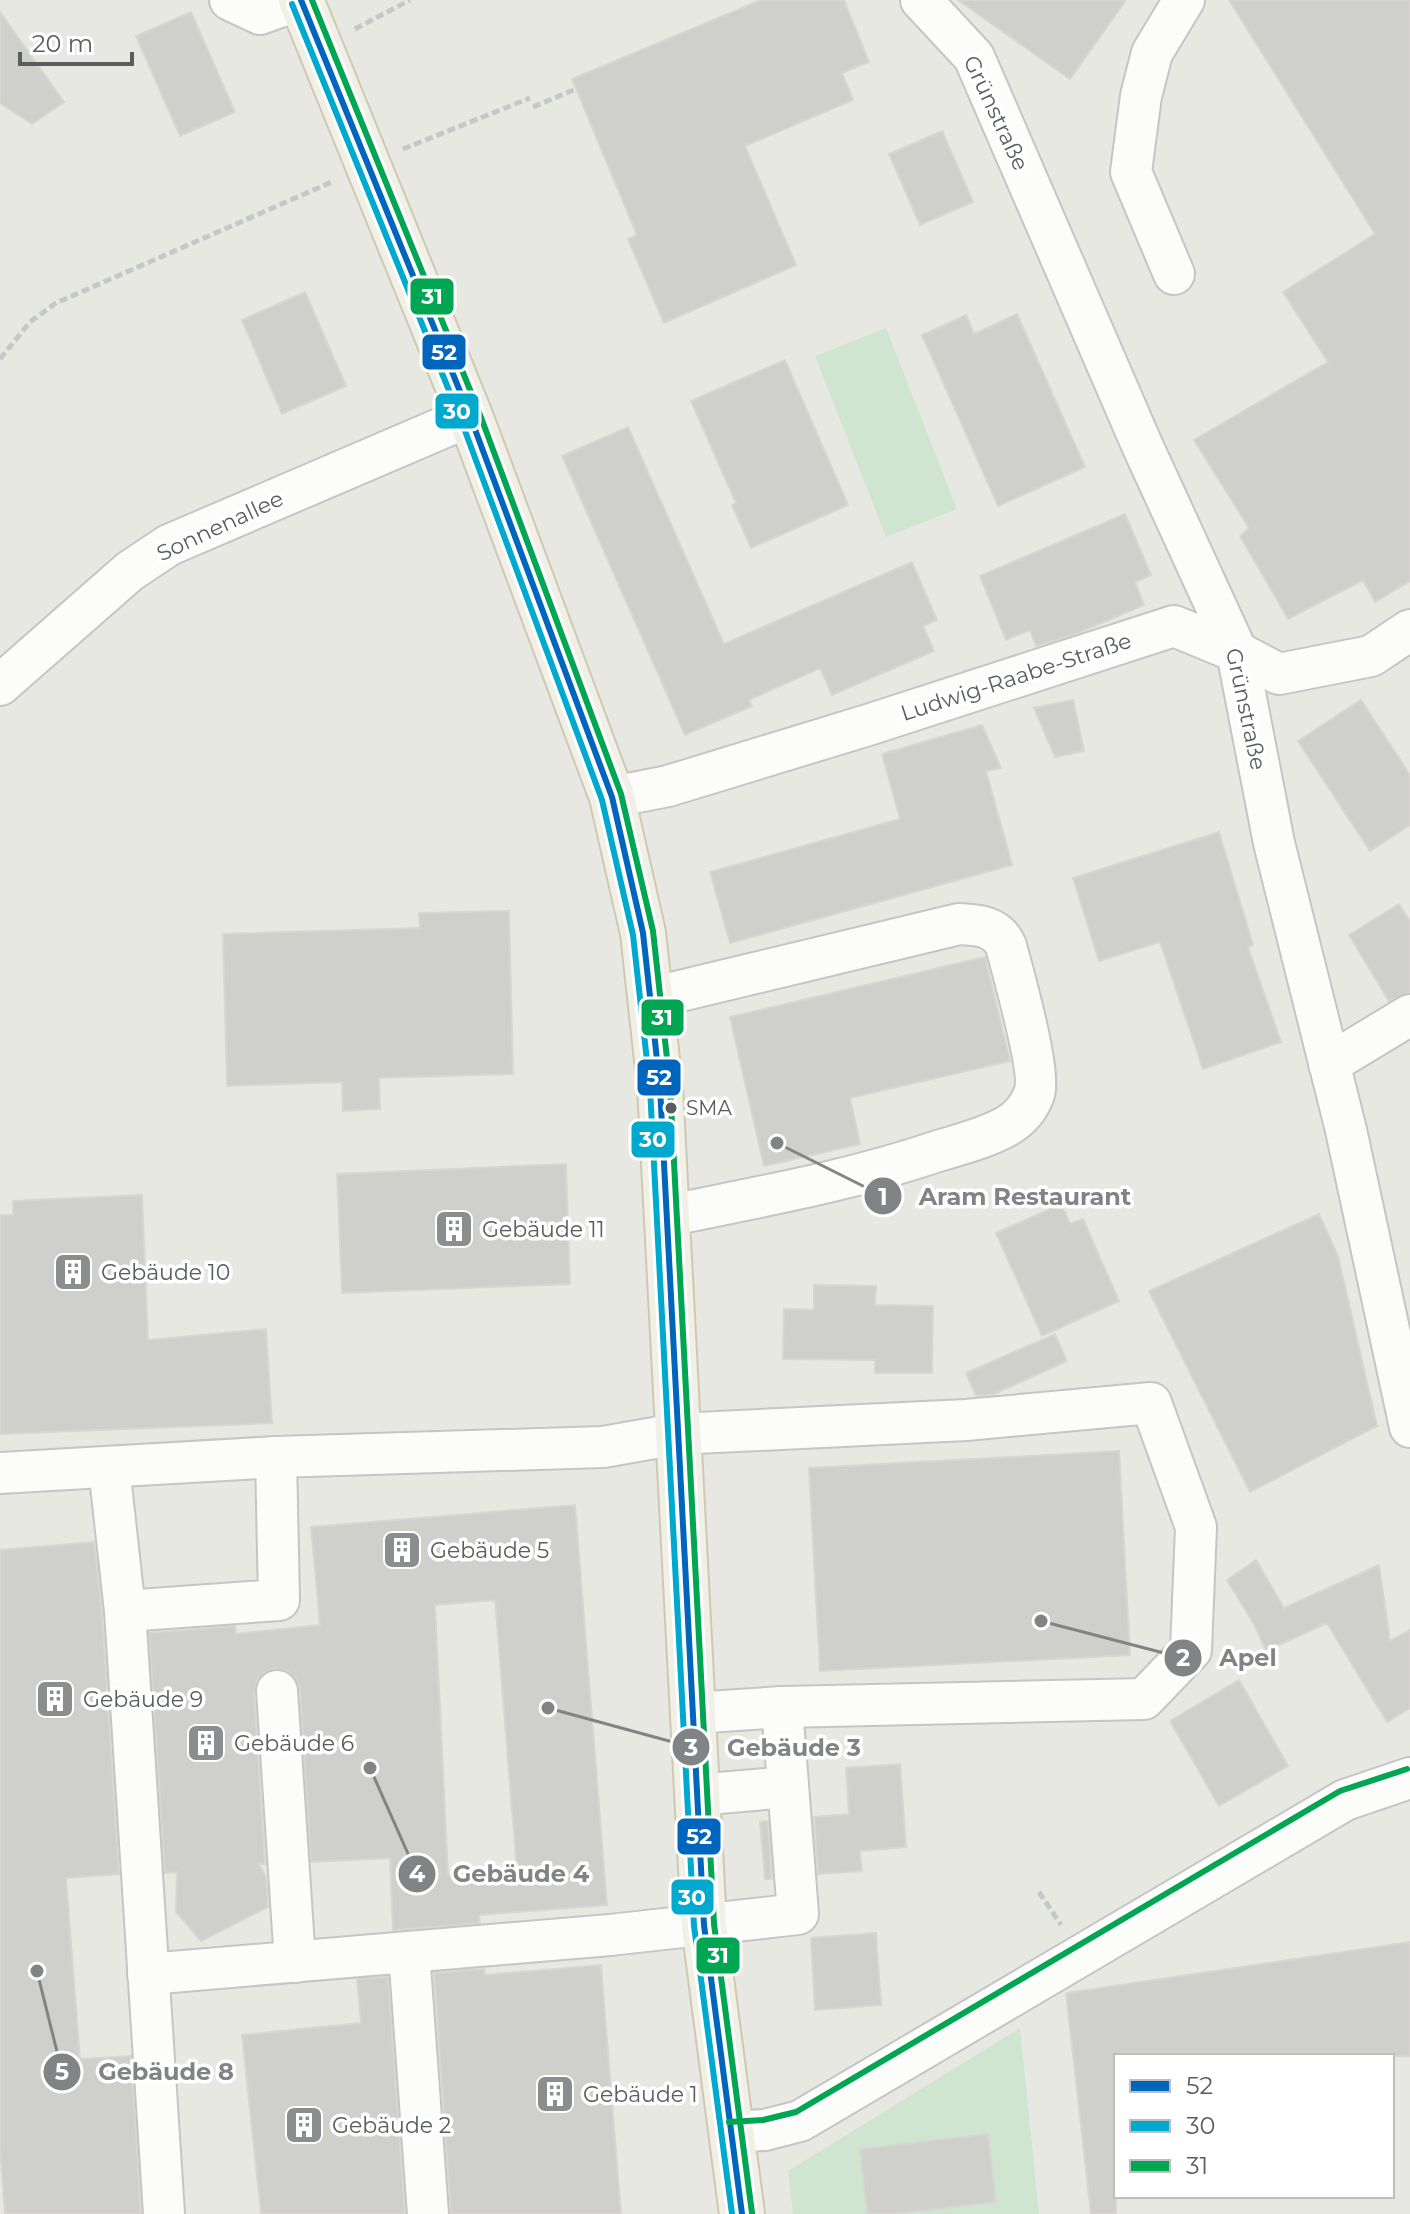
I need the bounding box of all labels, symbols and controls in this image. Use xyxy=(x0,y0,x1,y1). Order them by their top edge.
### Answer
scale bar xyxy=(20,16,132,66)
text: 20 m xyxy=(32,29,93,58)
street label: Grünstraße xyxy=(958,51,1034,175)
line badge: 31 xyxy=(409,277,455,316)
text: 31 xyxy=(420,283,443,310)
line badge: 52 xyxy=(421,333,467,371)
text: 52 xyxy=(431,339,457,366)
line badge: 30 xyxy=(434,392,480,430)
text: 30 xyxy=(442,398,471,425)
street label: Sonnenallee xyxy=(152,485,288,567)
street label: Ludwig-Raabe-Straße xyxy=(897,627,1135,727)
street label: Grünstraße xyxy=(1220,646,1272,772)
line badge: 31 xyxy=(640,998,685,1037)
text: 31 xyxy=(650,1004,673,1031)
line badge: 52 xyxy=(636,1058,682,1097)
text: 52 xyxy=(646,1064,672,1091)
place label: SMA xyxy=(686,1096,732,1120)
marker: SMA xyxy=(663,1100,679,1116)
line badge: 30 xyxy=(630,1120,676,1159)
text: 30 xyxy=(638,1126,667,1153)
callout: Aram Restaurant xyxy=(863,1172,1148,1220)
text: 1 xyxy=(878,1182,888,1211)
text: Aram Restaurant xyxy=(918,1182,1132,1211)
building icon: Gebäude 11 xyxy=(433,1208,475,1250)
place label: Gebäude 11 xyxy=(482,1216,605,1243)
building icon: Gebäude 10 xyxy=(52,1251,94,1293)
place label: Gebäude 10 xyxy=(101,1259,230,1286)
building icon: Gebäude 5 xyxy=(381,1529,423,1571)
place label: Gebäude 5 xyxy=(430,1537,549,1564)
callout: Apel xyxy=(1163,1634,1292,1682)
text: 2 xyxy=(1176,1643,1190,1672)
text: Apel xyxy=(1218,1643,1277,1672)
building icon: Gebäude 9 xyxy=(34,1678,76,1720)
place label: Gebäude 9 xyxy=(83,1686,203,1713)
building icon: Gebäude 6 xyxy=(185,1722,227,1764)
callout: Gebäude 3 xyxy=(671,1723,877,1771)
place label: Gebäude 6 xyxy=(234,1730,354,1757)
text: 3 xyxy=(683,1733,698,1762)
text: Gebäude 3 xyxy=(727,1733,861,1762)
line badge: 52 xyxy=(676,1817,722,1856)
text: 52 xyxy=(686,1823,712,1850)
callout: Gebäude 4 xyxy=(397,1850,605,1898)
text: 4 xyxy=(409,1859,426,1888)
text: Gebäude 4 xyxy=(453,1859,590,1888)
line badge: 30 xyxy=(670,1878,715,1916)
text: 30 xyxy=(677,1884,706,1911)
line badge: 31 xyxy=(695,1936,741,1975)
text: 31 xyxy=(706,1942,729,1969)
callout: Gebäude 8 xyxy=(42,2048,250,2096)
legend xyxy=(1114,2054,1394,2198)
text: 5 xyxy=(55,2057,69,2086)
text: Gebäude 8 xyxy=(98,2057,234,2086)
text: 52 xyxy=(1186,2071,1213,2100)
building icon: Gebäude 1 xyxy=(534,2073,576,2115)
place label: Gebäude 1 xyxy=(583,2081,698,2108)
building icon: Gebäude 2 xyxy=(283,2104,325,2146)
text: 30 xyxy=(1186,2111,1215,2140)
place label: Gebäude 2 xyxy=(332,2112,451,2139)
text: 31 xyxy=(1186,2151,1208,2180)

